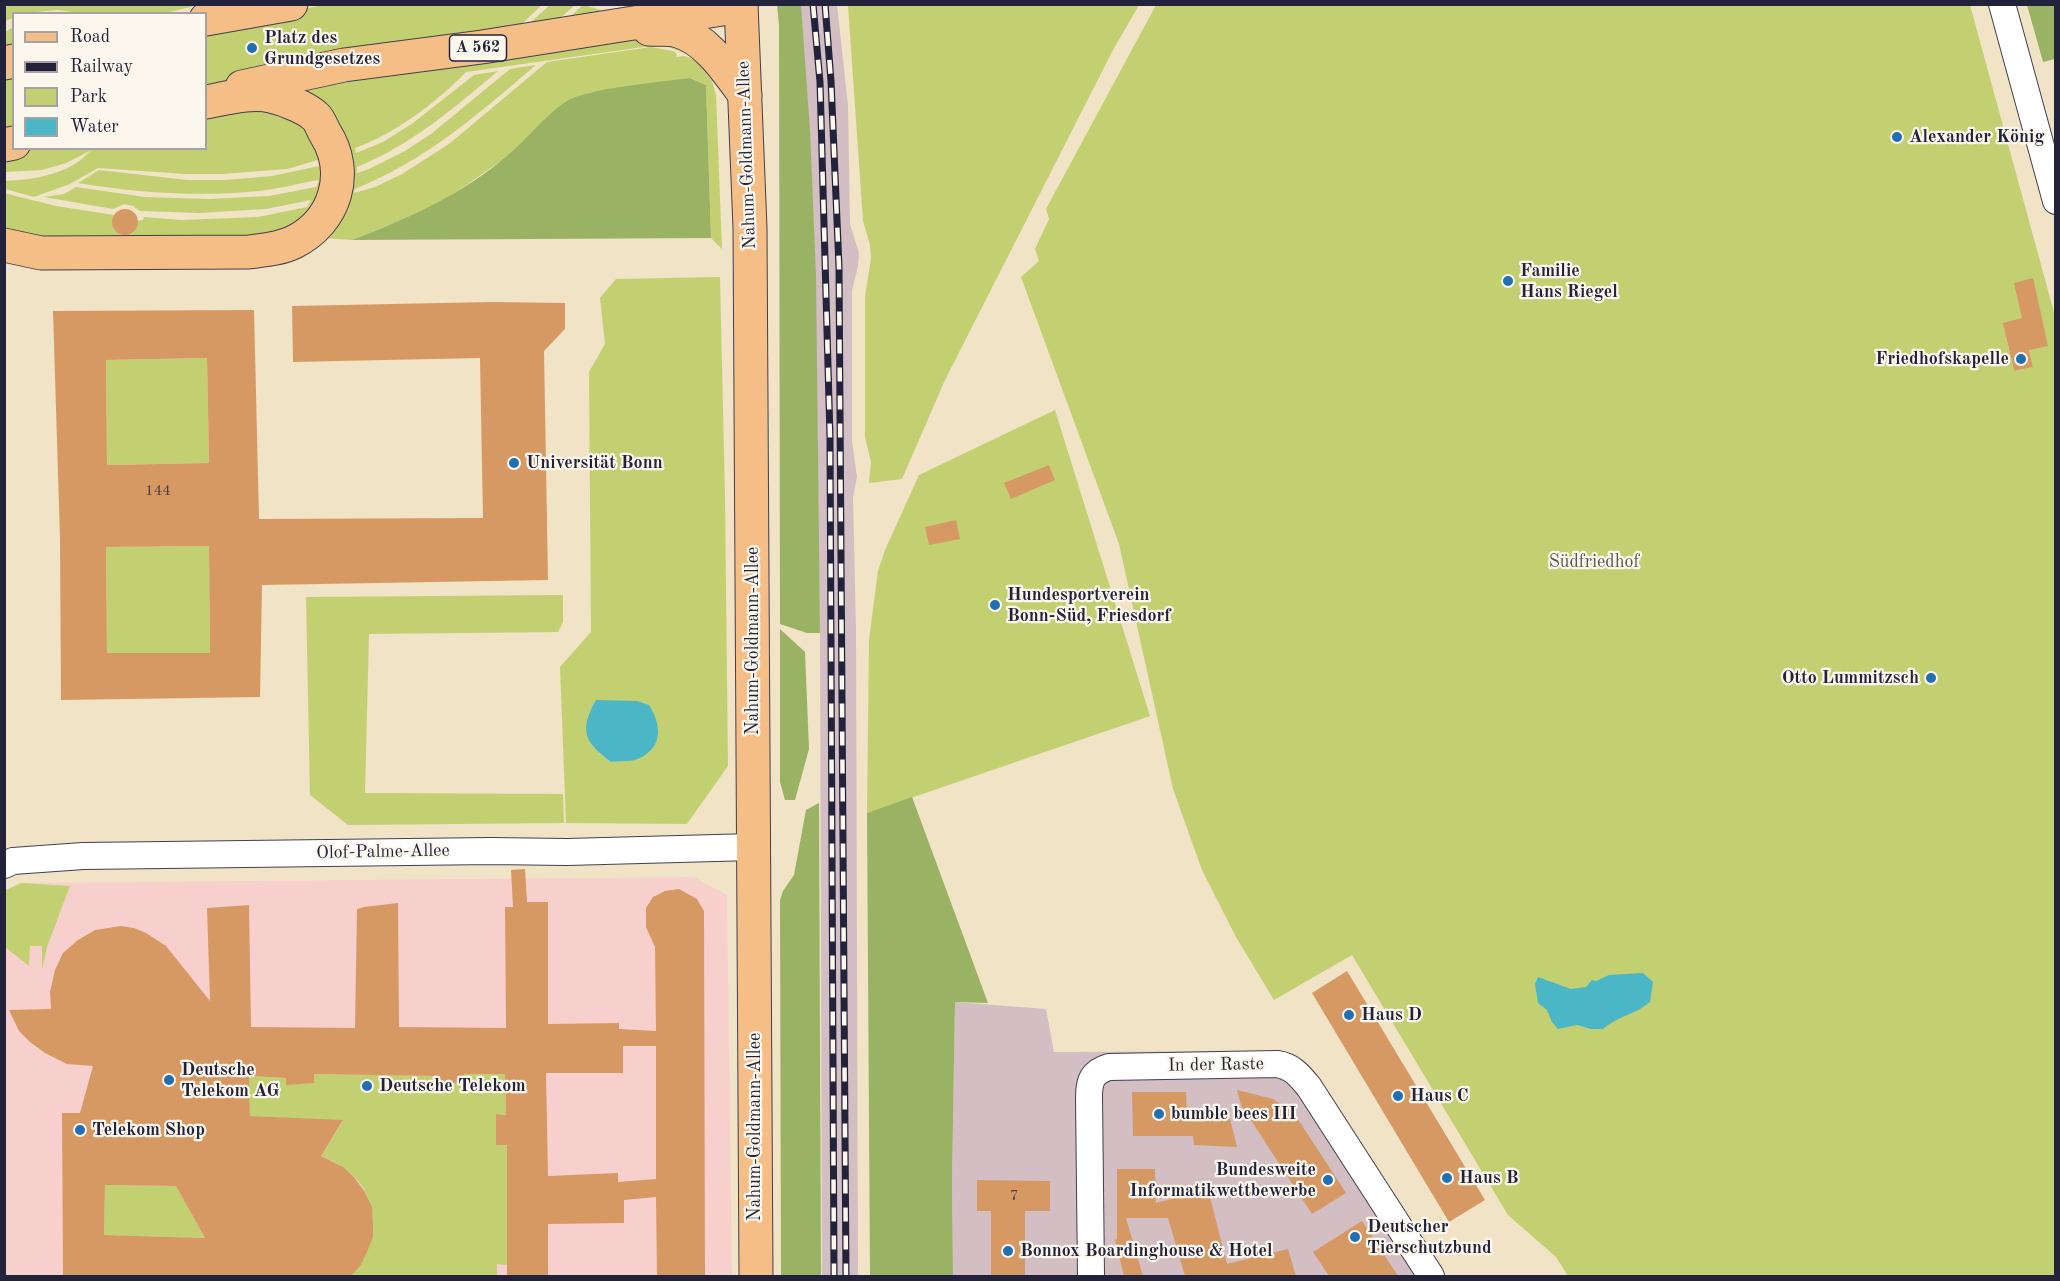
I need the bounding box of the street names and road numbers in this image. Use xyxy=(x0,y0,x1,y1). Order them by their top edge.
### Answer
road number: A 562 xyxy=(450,35,506,61)
street label: Nahum-Goldmann-Allee xyxy=(733,60,761,250)
street label: Nahum-Goldmann-Allee xyxy=(742,547,764,735)
street label: Olof-Palme-Allee xyxy=(316,840,450,864)
street label: Nahum-Goldmann-Allee xyxy=(744,1033,766,1221)
street label: In der Raste xyxy=(1168,1053,1264,1077)

